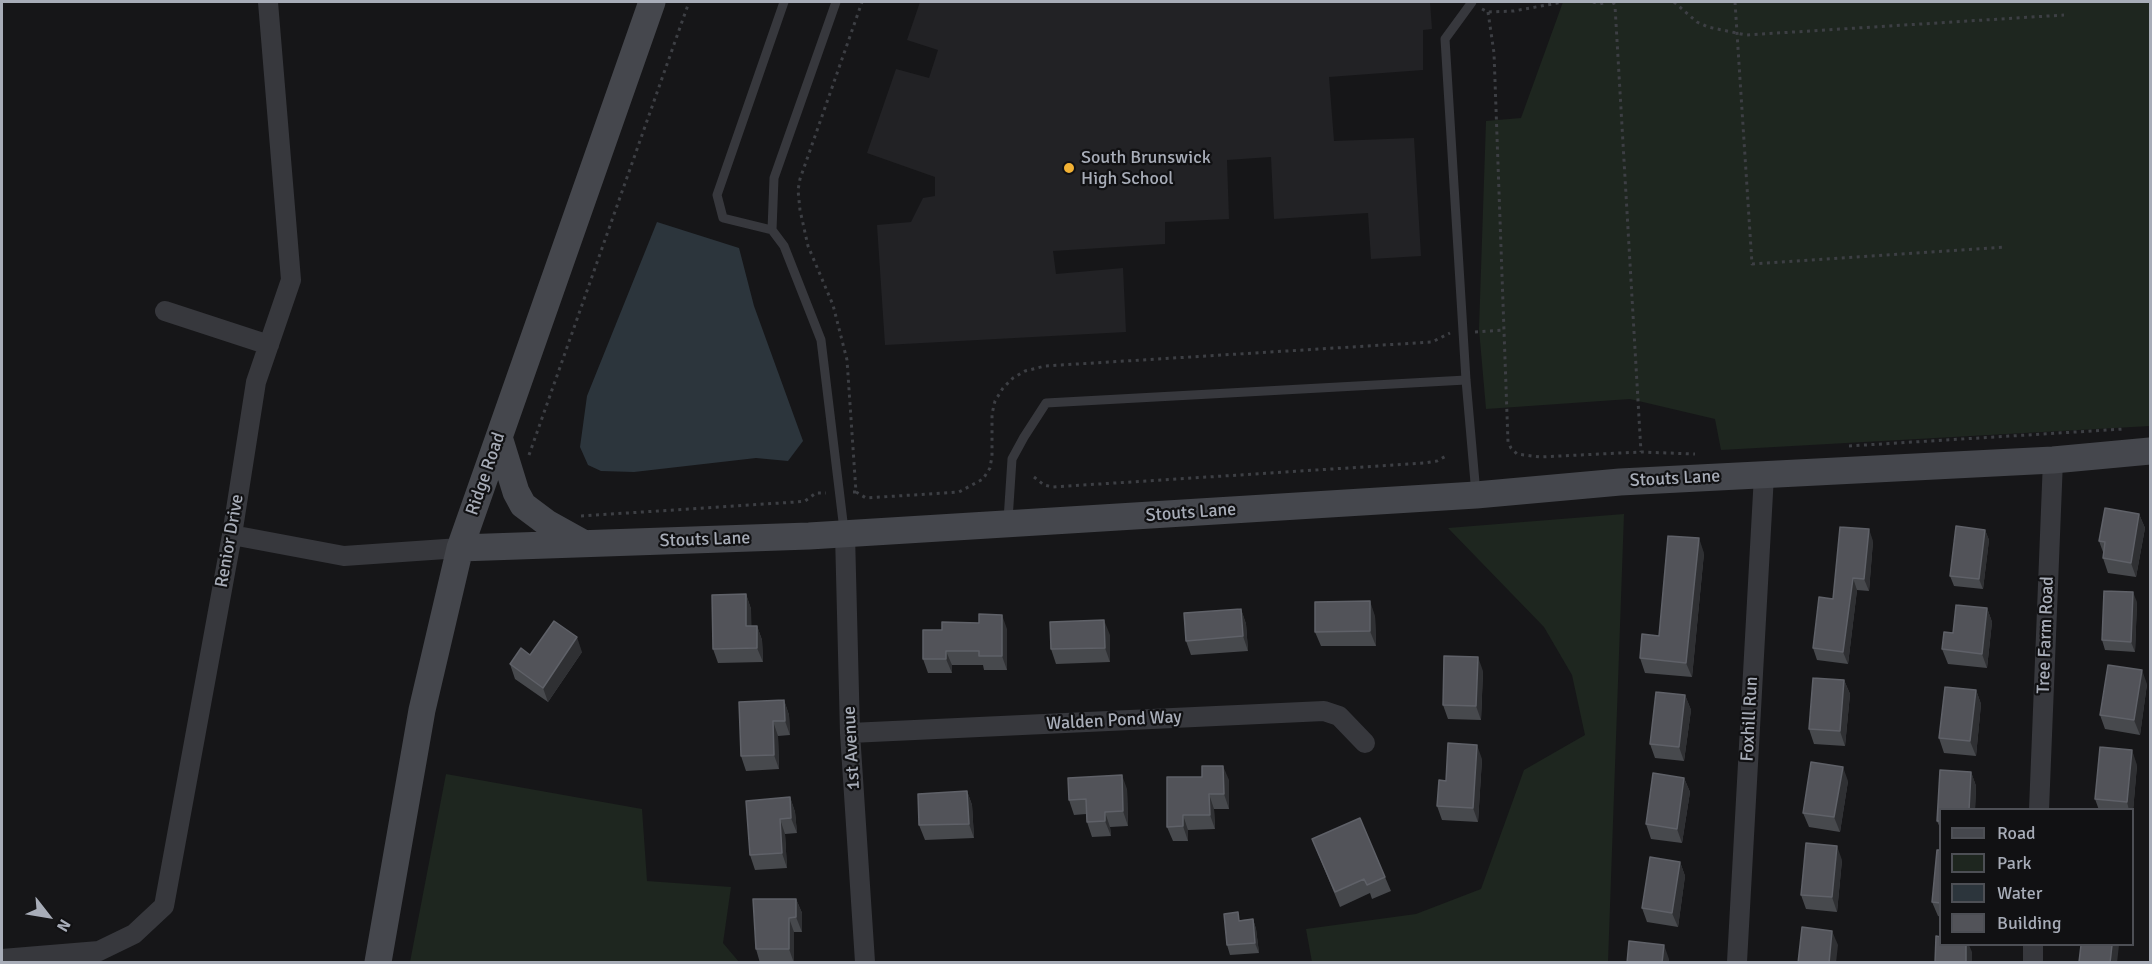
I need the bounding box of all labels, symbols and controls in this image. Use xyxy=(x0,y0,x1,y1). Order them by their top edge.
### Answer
place label: South Brunswick High School xyxy=(1081,147,1211,190)
marker: South Brunswick High School xyxy=(1062,161,1076,175)
street label: Ridge Road xyxy=(462,430,510,518)
street label: Stouts Lane xyxy=(1629,466,1721,492)
street label: Renior Drive xyxy=(211,493,249,589)
street label: Stouts Lane xyxy=(1145,499,1237,527)
street label: Stouts Lane xyxy=(659,528,751,552)
street label: Tree Farm Road xyxy=(2033,576,2059,694)
street label: Foxhill Run xyxy=(1737,676,1763,762)
street label: 1st Avenue xyxy=(839,705,865,791)
street label: Walden Pond Way xyxy=(1046,707,1182,735)
legend xyxy=(1939,808,2134,946)
text: Road xyxy=(1997,822,2036,844)
text: Park xyxy=(1997,852,2032,874)
text: Water xyxy=(1997,882,2042,904)
north arrow xyxy=(18,886,78,946)
text: Building xyxy=(1997,912,2061,934)
text: N xyxy=(52,915,75,935)

